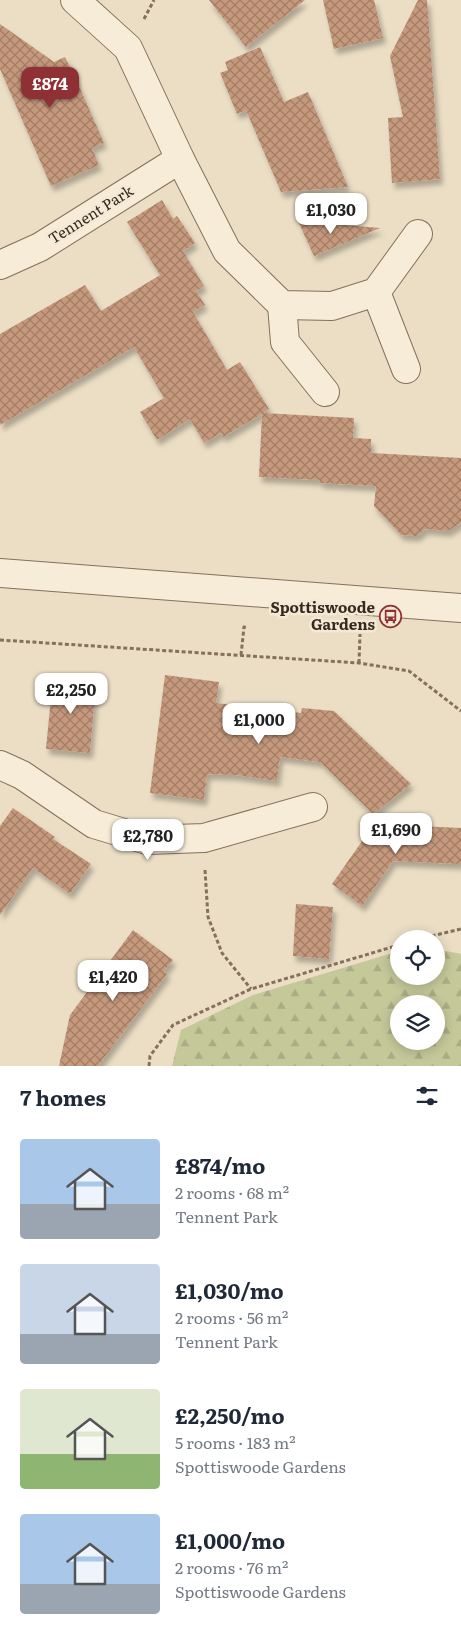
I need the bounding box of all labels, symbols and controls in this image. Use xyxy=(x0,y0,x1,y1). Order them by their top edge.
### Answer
pin: £874 xyxy=(20,66,80,109)
text: £874 xyxy=(32,71,68,95)
street label: Tennent Park xyxy=(43,178,138,249)
pin: £1,030 xyxy=(290,192,372,235)
text: £1,030 xyxy=(306,197,356,221)
place label: Spottiswoode Gardens xyxy=(271,595,376,635)
bus stop icon: Spottiswoode Gardens xyxy=(379,605,403,629)
pin: £2,250 xyxy=(30,672,112,715)
text: £2,250 xyxy=(46,677,96,701)
pin: £1,000 xyxy=(218,702,300,745)
text: £1,000 xyxy=(233,707,285,731)
pin: £1,690 xyxy=(355,812,437,855)
text: £1,690 xyxy=(371,817,421,841)
pin: £2,780 xyxy=(107,818,189,861)
text: £2,780 xyxy=(123,823,173,847)
map controls xyxy=(390,930,445,1050)
button: locate xyxy=(390,930,445,985)
pin: £1,420 xyxy=(72,960,154,1002)
text: £1,420 xyxy=(88,964,138,988)
button: layers xyxy=(390,995,445,1050)
text: 7 homes xyxy=(20,1081,106,1112)
icon: filters xyxy=(413,1082,441,1110)
text: £874/mo xyxy=(175,1149,265,1180)
icon: home xyxy=(60,1159,120,1219)
text: 2 rooms · 68 m² xyxy=(175,1180,289,1204)
text: Tennent Park xyxy=(175,1204,278,1228)
text: £1,030/mo xyxy=(175,1274,284,1305)
icon: home xyxy=(60,1284,120,1344)
text: 2 rooms · 56 m² xyxy=(175,1305,288,1329)
text: Tennent Park xyxy=(175,1329,278,1353)
text: £2,250/mo xyxy=(175,1399,285,1430)
icon: home xyxy=(60,1409,120,1469)
text: 5 rooms · 183 m² xyxy=(175,1430,296,1454)
text: Spottiswoode Gardens xyxy=(175,1454,346,1478)
text: £1,000/mo xyxy=(175,1524,285,1555)
icon: home xyxy=(60,1534,120,1594)
text: 2 rooms · 76 m² xyxy=(175,1555,288,1579)
text: Spottiswoode Gardens xyxy=(175,1579,346,1603)

